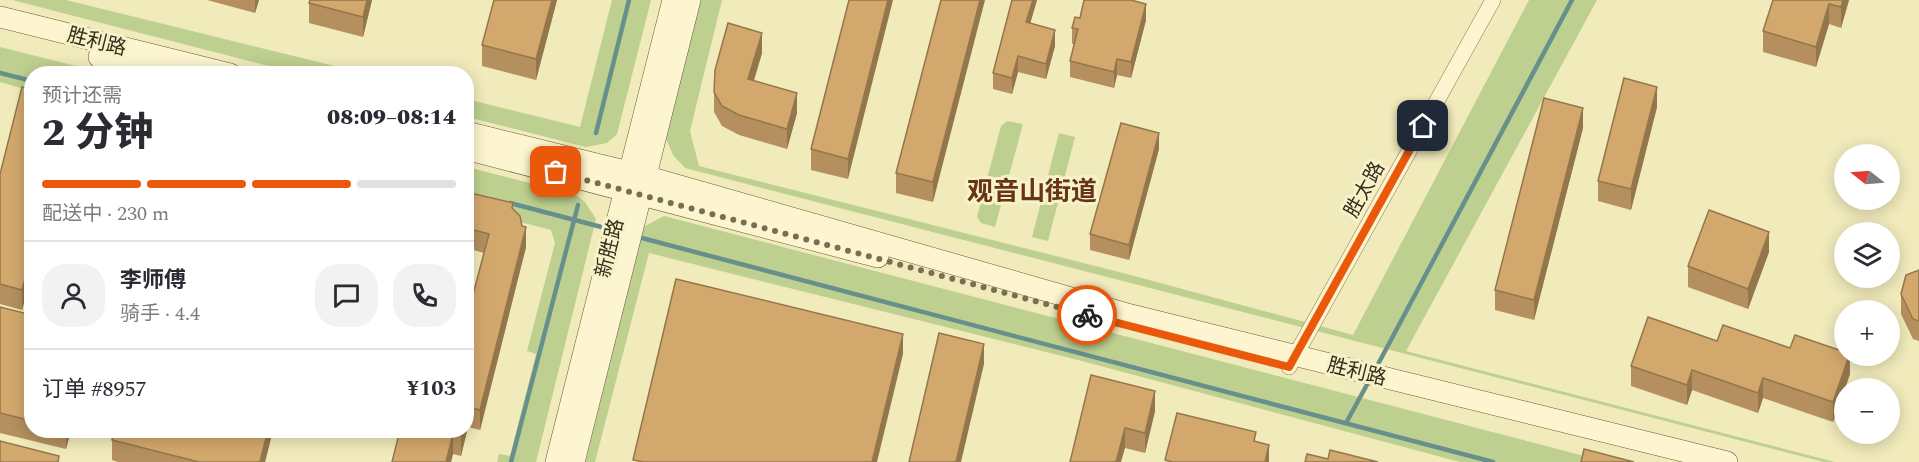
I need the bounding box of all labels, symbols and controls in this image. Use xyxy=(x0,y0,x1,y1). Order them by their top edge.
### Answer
street label: 胜利路 xyxy=(64,20,129,64)
text: 预计还需 xyxy=(42,81,122,111)
pin xyxy=(1397,100,1448,151)
text: 08:09–08:14 xyxy=(327,101,456,134)
text: 2 分钟 xyxy=(42,104,153,163)
icon: home xyxy=(1406,109,1439,142)
north arrow xyxy=(1834,144,1900,210)
map controls xyxy=(1834,144,1900,444)
pin xyxy=(530,146,581,197)
icon: bag xyxy=(539,155,572,188)
street label: 胜太路 xyxy=(1337,156,1393,223)
district label: 观音山街道 xyxy=(967,172,1097,212)
text: 配送中 · 230 m xyxy=(42,199,169,229)
street label: 新胜路 xyxy=(588,216,632,281)
button: layers xyxy=(1834,222,1900,288)
button: person xyxy=(42,264,105,327)
text: 李师傅 xyxy=(120,264,186,297)
button: chat xyxy=(315,264,378,327)
button: phone xyxy=(393,264,456,327)
courier xyxy=(1057,285,1117,345)
text: 骑手 · 4.4 xyxy=(120,299,200,329)
icon: bike xyxy=(1071,299,1104,332)
button: + xyxy=(1834,300,1900,366)
street label: 胜利路 xyxy=(1324,350,1389,394)
text: ¥103 xyxy=(407,372,456,405)
text: 订单 #8957 xyxy=(42,373,147,406)
button: − xyxy=(1834,378,1900,444)

